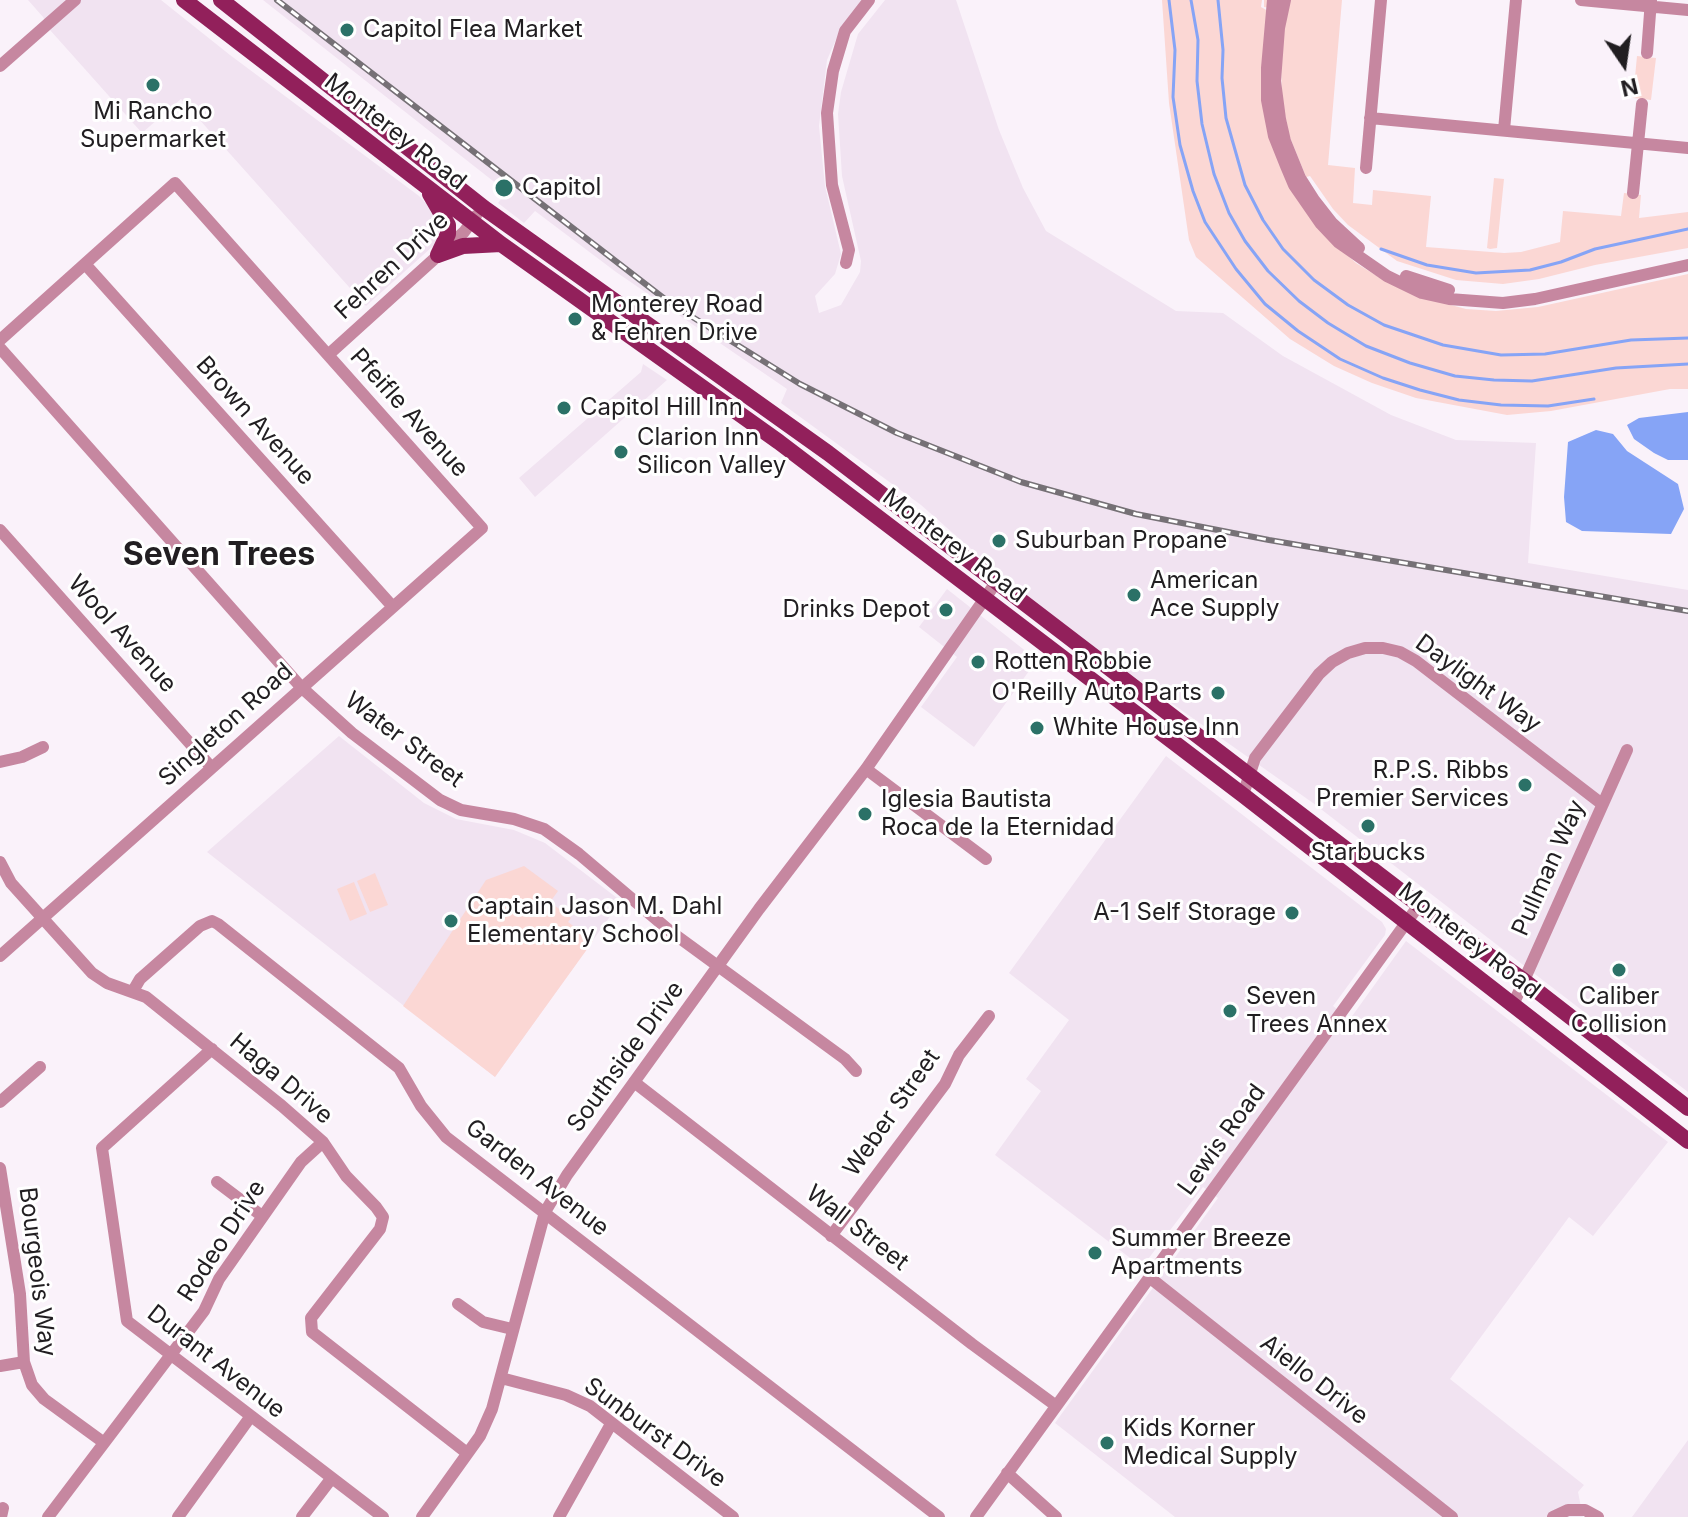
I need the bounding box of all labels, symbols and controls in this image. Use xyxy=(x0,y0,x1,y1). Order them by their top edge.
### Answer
place label: Capitol Flea Market xyxy=(363,16,583,44)
marker: Capitol Flea Market xyxy=(338,21,356,39)
north arrow xyxy=(1584,24,1664,104)
street label: Monterey Road xyxy=(318,68,472,196)
text: N xyxy=(1618,73,1640,102)
marker: Mi Rancho Supermarket xyxy=(144,76,162,94)
place label: Mi Rancho Supermarket xyxy=(80,98,226,154)
place label: Capitol xyxy=(522,174,601,202)
marker: Capitol xyxy=(493,177,515,199)
street label: Fehren Drive xyxy=(329,206,455,326)
place label: Monterey Road & Fehren Drive xyxy=(591,291,763,347)
marker: Monterey Road & Fehren Drive xyxy=(566,310,584,328)
street label: Pfeifle Avenue xyxy=(344,343,474,483)
street label: Brown Avenue xyxy=(190,351,320,491)
place label: Capitol Hill Inn xyxy=(580,394,743,422)
marker: Capitol Hill Inn xyxy=(555,399,573,417)
place label: Clarion Inn Silicon Valley xyxy=(637,424,786,480)
marker: Clarion Inn Silicon Valley xyxy=(612,443,630,461)
street label: Monterey Road xyxy=(877,483,1031,609)
place label: Suburban Propane xyxy=(1015,527,1227,555)
marker: Suburban Propane xyxy=(990,532,1008,550)
district label: Seven Trees xyxy=(123,536,315,574)
place label: American Ace Supply xyxy=(1150,567,1279,623)
street label: Wool Avenue xyxy=(62,569,182,699)
marker: American Ace Supply xyxy=(1125,586,1143,604)
place label: Drinks Depot xyxy=(782,596,930,624)
marker: Drinks Depot xyxy=(937,601,955,619)
street label: Daylight Way xyxy=(1410,629,1546,739)
place label: Rotten Robbie xyxy=(994,648,1152,676)
marker: Rotten Robbie xyxy=(969,653,987,671)
street label: Singleton Road xyxy=(153,657,299,793)
place label: O'Reilly Auto Parts xyxy=(992,679,1202,707)
marker: O'Reilly Auto Parts xyxy=(1209,684,1227,702)
street label: Water Street xyxy=(339,686,469,794)
place label: White House Inn xyxy=(1053,714,1240,742)
marker: White House Inn xyxy=(1028,719,1046,737)
place label: R.P.S. Ribbs Premier Services xyxy=(1316,757,1509,813)
marker: R.P.S. Ribbs Premier Services xyxy=(1516,776,1534,794)
place label: Iglesia Bautista Roca de la Eternidad xyxy=(881,786,1114,842)
street label: Pullman Way xyxy=(1506,796,1592,940)
marker: Iglesia Bautista Roca de la Eternidad xyxy=(856,805,874,823)
marker: Starbucks xyxy=(1359,817,1377,835)
place label: Starbucks xyxy=(1311,839,1425,867)
street label: Monterey Road xyxy=(1392,877,1546,1005)
place label: Captain Jason M. Dahl Elementary School xyxy=(467,893,722,949)
place label: A-1 Self Storage xyxy=(1093,899,1276,927)
marker: A-1 Self Storage xyxy=(1283,904,1301,922)
marker: Captain Jason M. Dahl Elementary School xyxy=(442,912,460,930)
marker: Caliber Collision xyxy=(1610,961,1628,979)
street label: Southside Drive xyxy=(562,976,690,1138)
place label: Seven Trees Annex xyxy=(1246,983,1388,1039)
place label: Caliber Collision xyxy=(1571,983,1667,1039)
marker: Seven Trees Annex xyxy=(1221,1002,1239,1020)
street label: Haga Drive xyxy=(224,1028,338,1130)
street label: Weber Street xyxy=(838,1044,946,1182)
street label: Lewis Road xyxy=(1172,1079,1272,1201)
street label: Garden Avenue xyxy=(460,1113,614,1243)
street label: Rodeo Drive xyxy=(172,1175,272,1307)
street label: Wall Street xyxy=(800,1179,914,1277)
street label: Bourgeois Way xyxy=(12,1186,62,1358)
place label: Summer Breeze Apartments xyxy=(1111,1225,1291,1281)
marker: Summer Breeze Apartments xyxy=(1086,1244,1104,1262)
street label: Durant Avenue xyxy=(141,1299,291,1425)
street label: Aiello Drive xyxy=(1254,1329,1374,1431)
street label: Sunburst Drive xyxy=(578,1372,732,1494)
place label: Kids Korner Medical Supply xyxy=(1123,1415,1298,1471)
marker: Kids Korner Medical Supply xyxy=(1098,1434,1116,1452)

